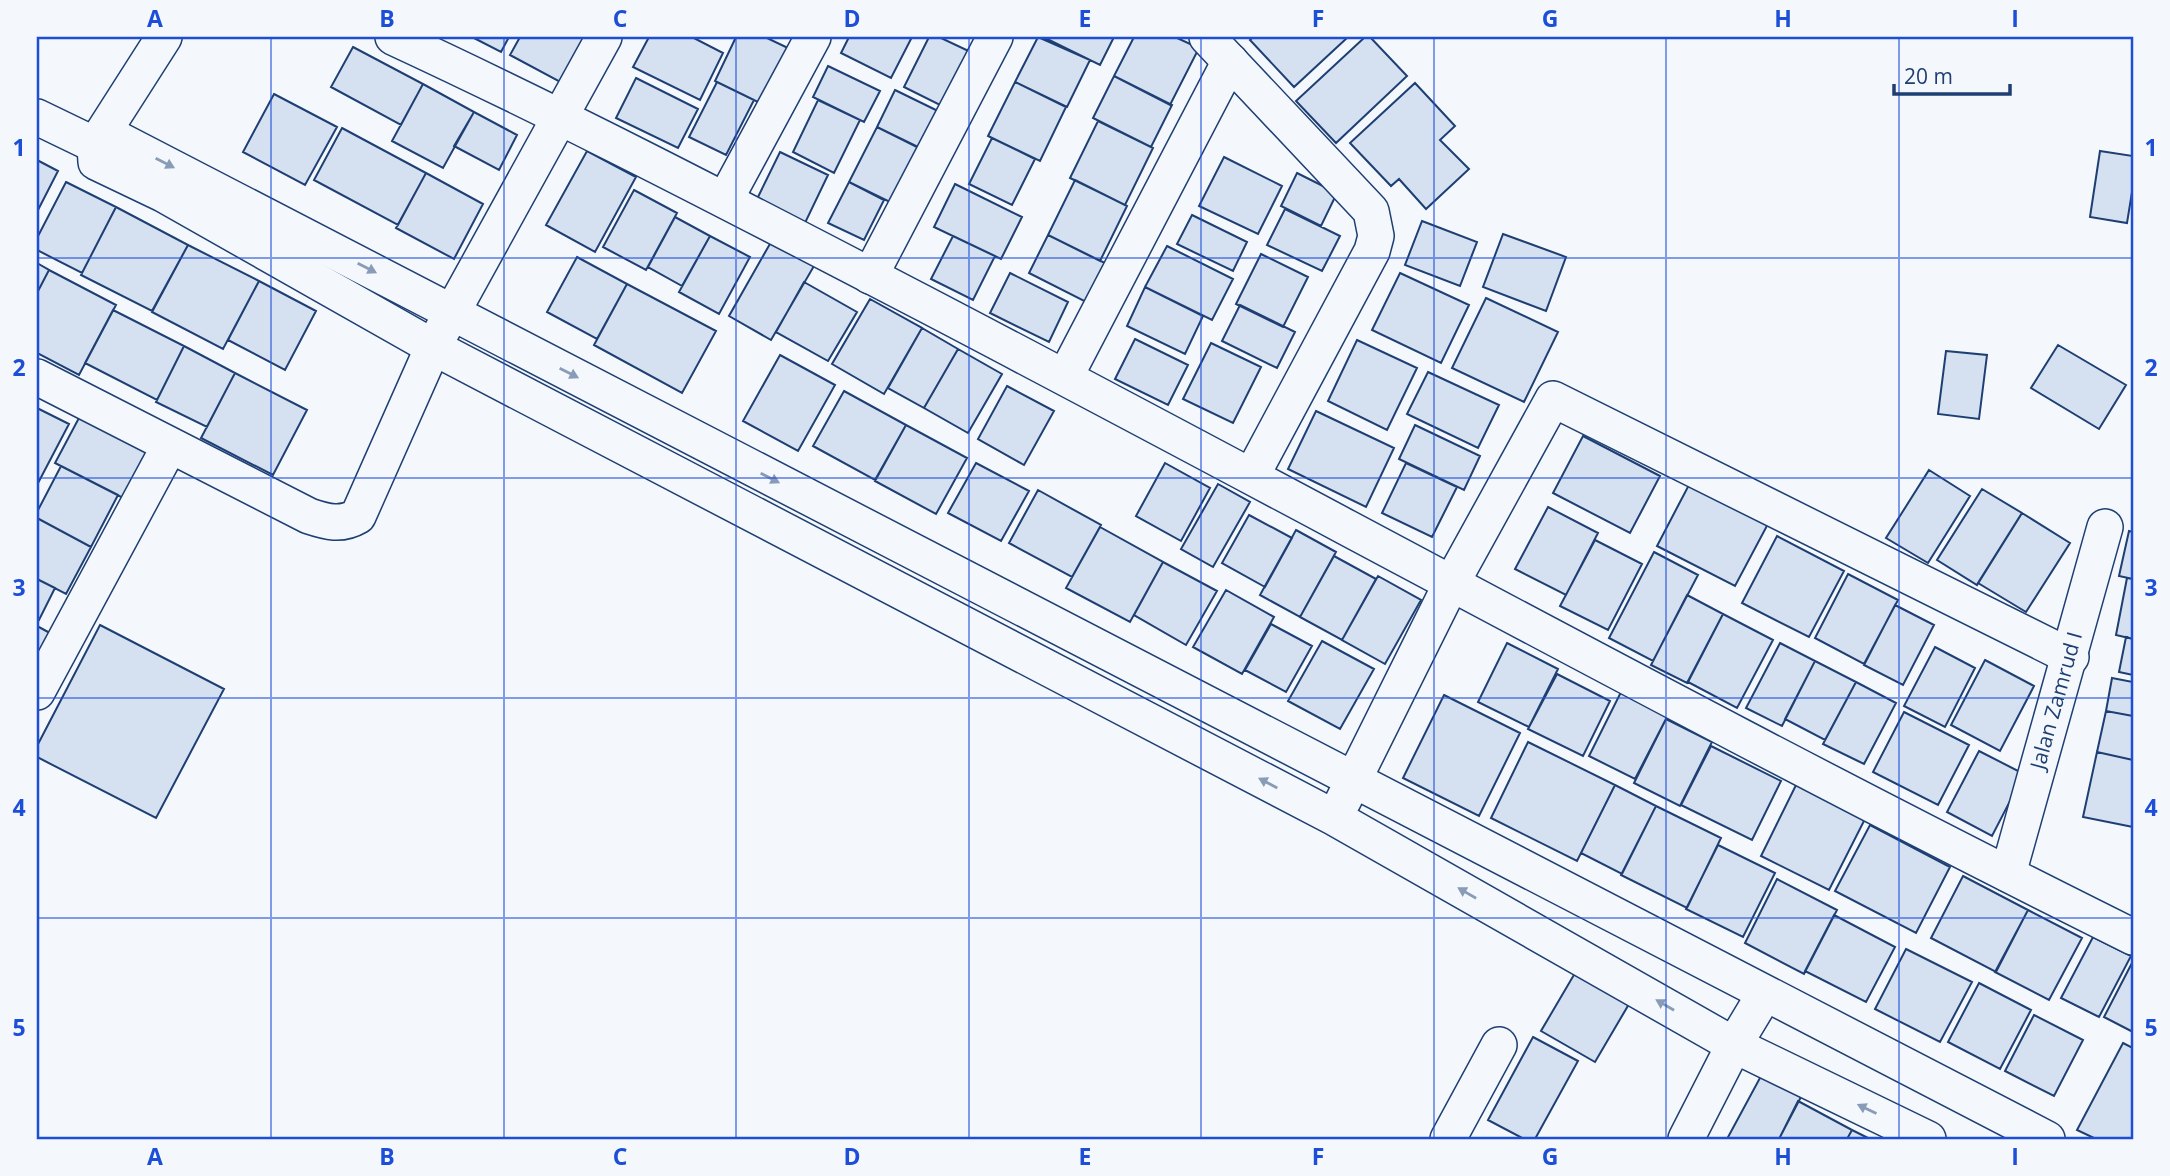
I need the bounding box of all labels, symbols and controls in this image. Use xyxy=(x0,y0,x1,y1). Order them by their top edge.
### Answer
text: A xyxy=(147,2,163,34)
text: B xyxy=(379,2,395,34)
text: C xyxy=(613,2,627,34)
text: D xyxy=(843,2,861,34)
text: E xyxy=(1079,2,1091,34)
text: F xyxy=(1312,2,1324,34)
text: G xyxy=(1542,2,1558,34)
text: H xyxy=(1774,2,1792,34)
text: I xyxy=(2011,2,2019,34)
scale bar xyxy=(1894,52,2009,96)
text: 20 m xyxy=(1904,62,1953,90)
text: 1 xyxy=(12,131,26,163)
text: 1 xyxy=(2144,131,2158,163)
one-way arrow xyxy=(155,157,175,169)
one-way arrow xyxy=(357,262,377,274)
text: 2 xyxy=(12,351,26,383)
text: 2 xyxy=(2144,351,2158,383)
one-way arrow xyxy=(559,366,579,378)
one-way arrow xyxy=(761,471,781,483)
text: 3 xyxy=(12,571,26,603)
text: 3 xyxy=(2144,571,2158,603)
street label: Jalan Zamrud I xyxy=(2022,628,2088,774)
one-way arrow xyxy=(1258,777,1278,789)
text: 4 xyxy=(12,791,26,823)
text: 4 xyxy=(2144,791,2158,823)
one-way arrow xyxy=(1457,887,1477,899)
one-way arrow xyxy=(1655,999,1674,1012)
text: 5 xyxy=(12,1011,26,1043)
text: 5 xyxy=(2144,1011,2158,1043)
one-way arrow xyxy=(1857,1104,1877,1115)
text: A xyxy=(147,1140,163,1172)
text: B xyxy=(379,1140,395,1172)
text: C xyxy=(613,1140,627,1172)
text: D xyxy=(843,1140,861,1172)
text: E xyxy=(1079,1140,1091,1172)
text: F xyxy=(1312,1140,1324,1172)
text: G xyxy=(1542,1140,1558,1172)
text: H xyxy=(1774,1140,1792,1172)
text: I xyxy=(2011,1140,2019,1172)

